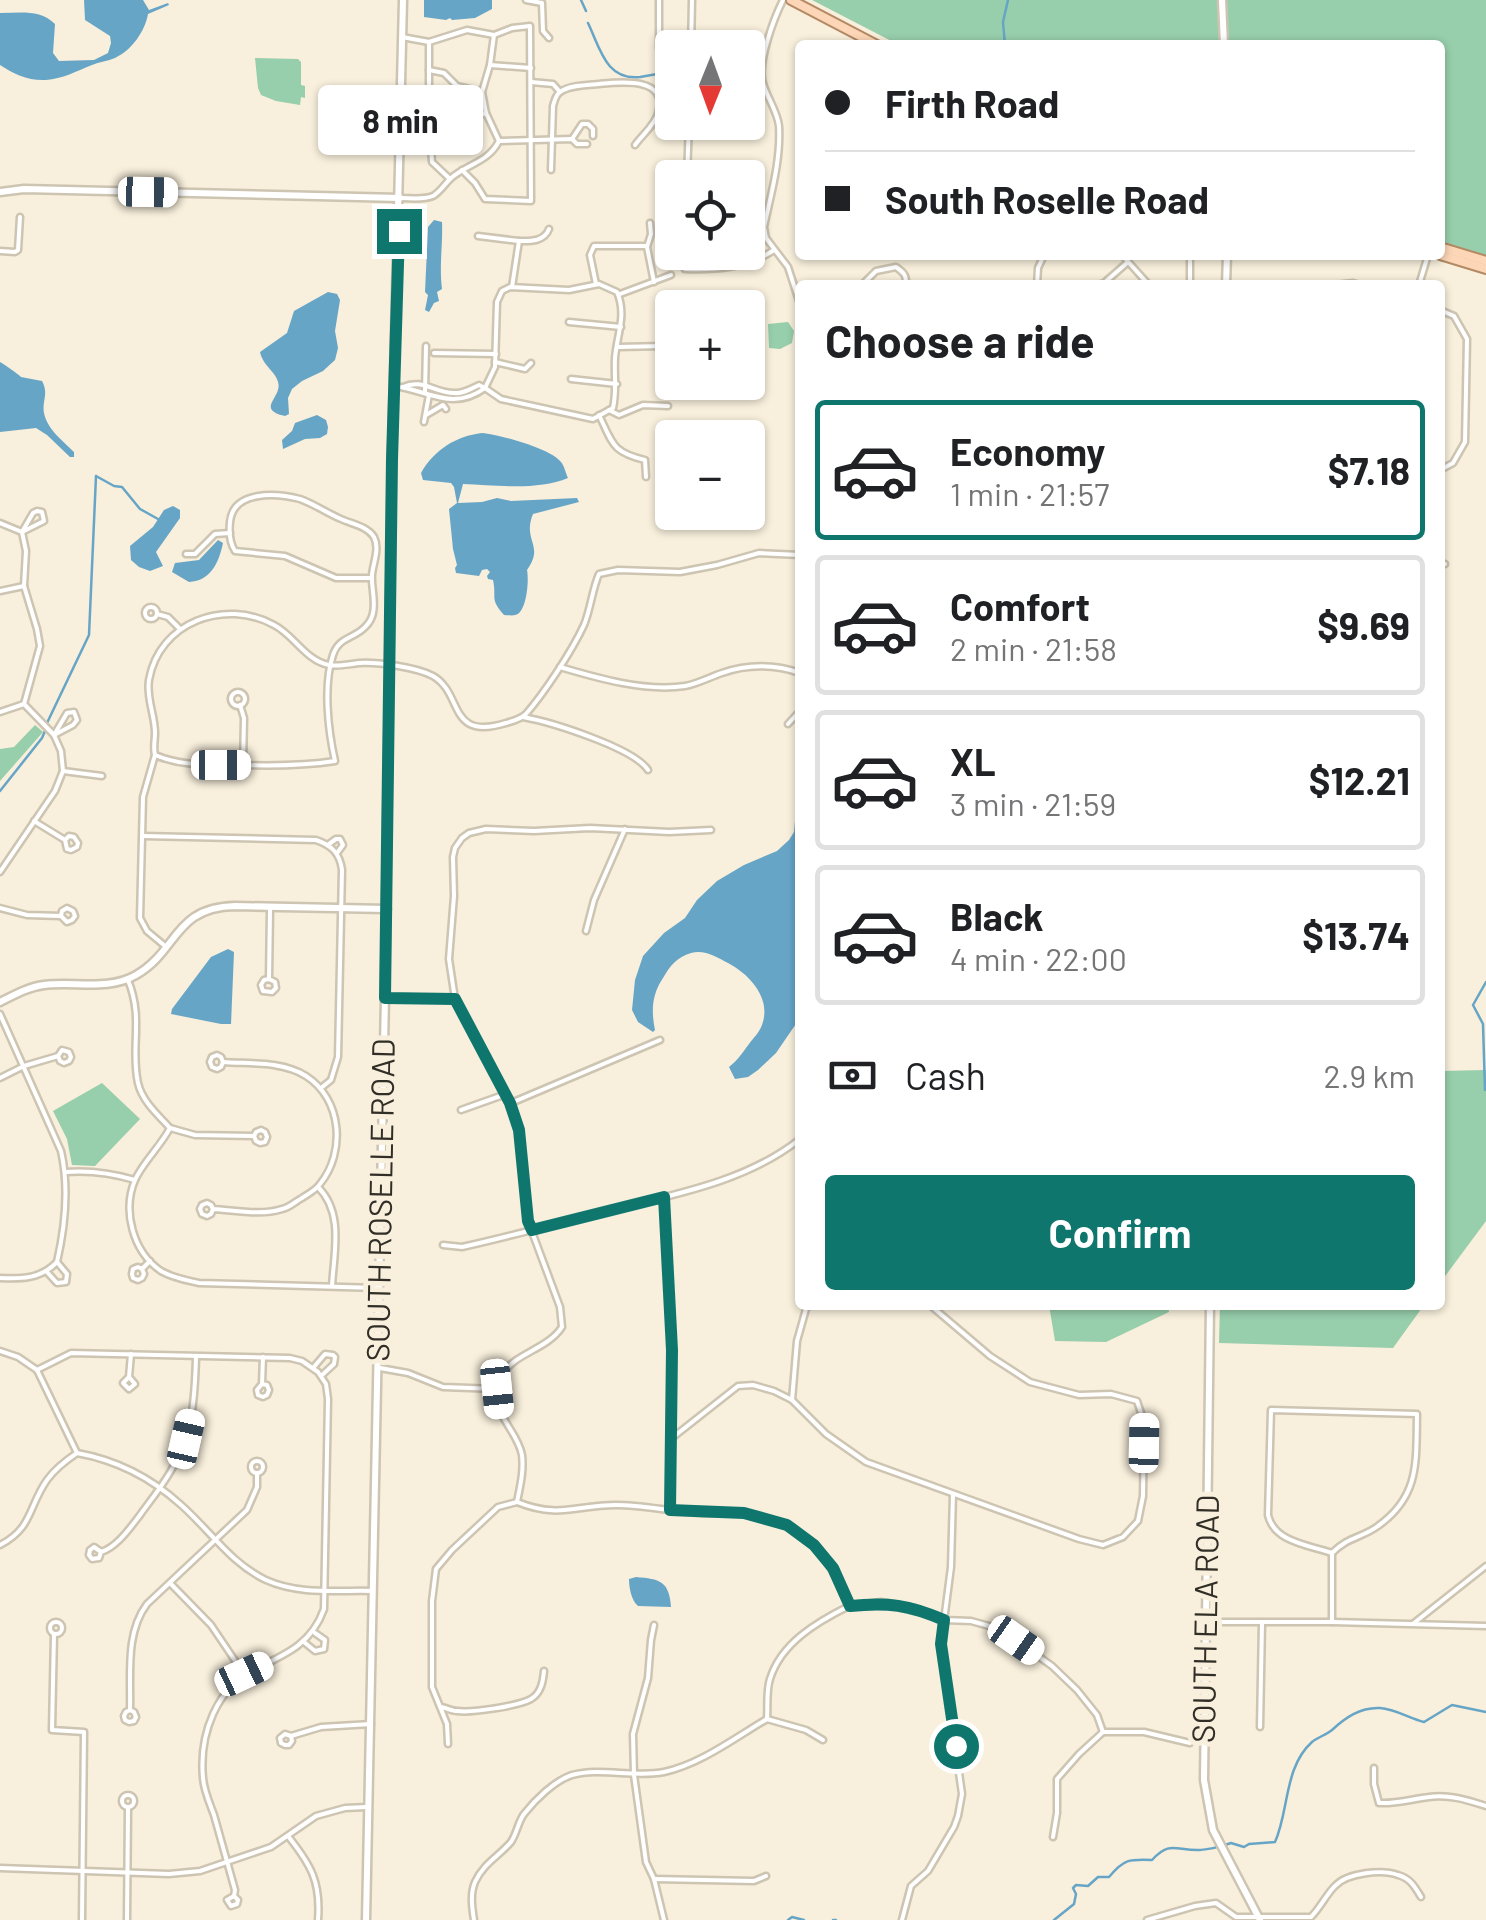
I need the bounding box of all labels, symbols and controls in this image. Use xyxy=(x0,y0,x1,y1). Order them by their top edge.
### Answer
north arrow xyxy=(655,30,765,140)
map controls xyxy=(655,30,765,530)
text: Firth Road xyxy=(885,80,1059,126)
callout: 8 min xyxy=(316,86,482,156)
text: 8 min xyxy=(362,101,439,139)
button: locate xyxy=(655,160,765,270)
car xyxy=(118,176,178,208)
text: South Roselle Road xyxy=(885,176,1209,222)
route end xyxy=(377,209,422,254)
button: + xyxy=(655,290,765,400)
text: Choose a ride xyxy=(825,313,1095,367)
button: − xyxy=(655,420,765,530)
icon: car xyxy=(830,425,920,515)
text: Economy xyxy=(950,428,1105,474)
text: $7.18 xyxy=(1328,447,1410,493)
text: 1 min · 21:57 xyxy=(950,474,1109,512)
icon: car xyxy=(830,580,920,670)
text: Comfort xyxy=(950,583,1090,629)
text: $9.69 xyxy=(1317,602,1410,648)
text: 2 min · 21:58 xyxy=(950,629,1117,667)
icon: car xyxy=(830,735,920,825)
text: XL xyxy=(950,738,996,784)
car xyxy=(191,750,251,780)
text: $12.21 xyxy=(1309,757,1410,803)
text: 3 min · 21:59 xyxy=(950,784,1116,822)
icon: car xyxy=(830,890,920,980)
text: Black xyxy=(950,893,1044,939)
text: $13.74 xyxy=(1302,912,1410,958)
text: 4 min · 22:00 xyxy=(950,939,1127,977)
street label: SOUTH ROSELLE ROAD xyxy=(357,1038,401,1362)
icon: cash xyxy=(825,1048,880,1103)
text: Cash xyxy=(905,1052,986,1098)
text: 2.9 km xyxy=(1323,1056,1415,1094)
button: Confirm xyxy=(825,1175,1415,1290)
car xyxy=(479,1358,515,1420)
car xyxy=(165,1406,207,1472)
car xyxy=(1128,1413,1160,1473)
street label: SOUTH ELA ROAD xyxy=(1183,1495,1225,1743)
car xyxy=(983,1611,1049,1669)
car xyxy=(210,1648,278,1700)
route start xyxy=(934,1724,979,1769)

